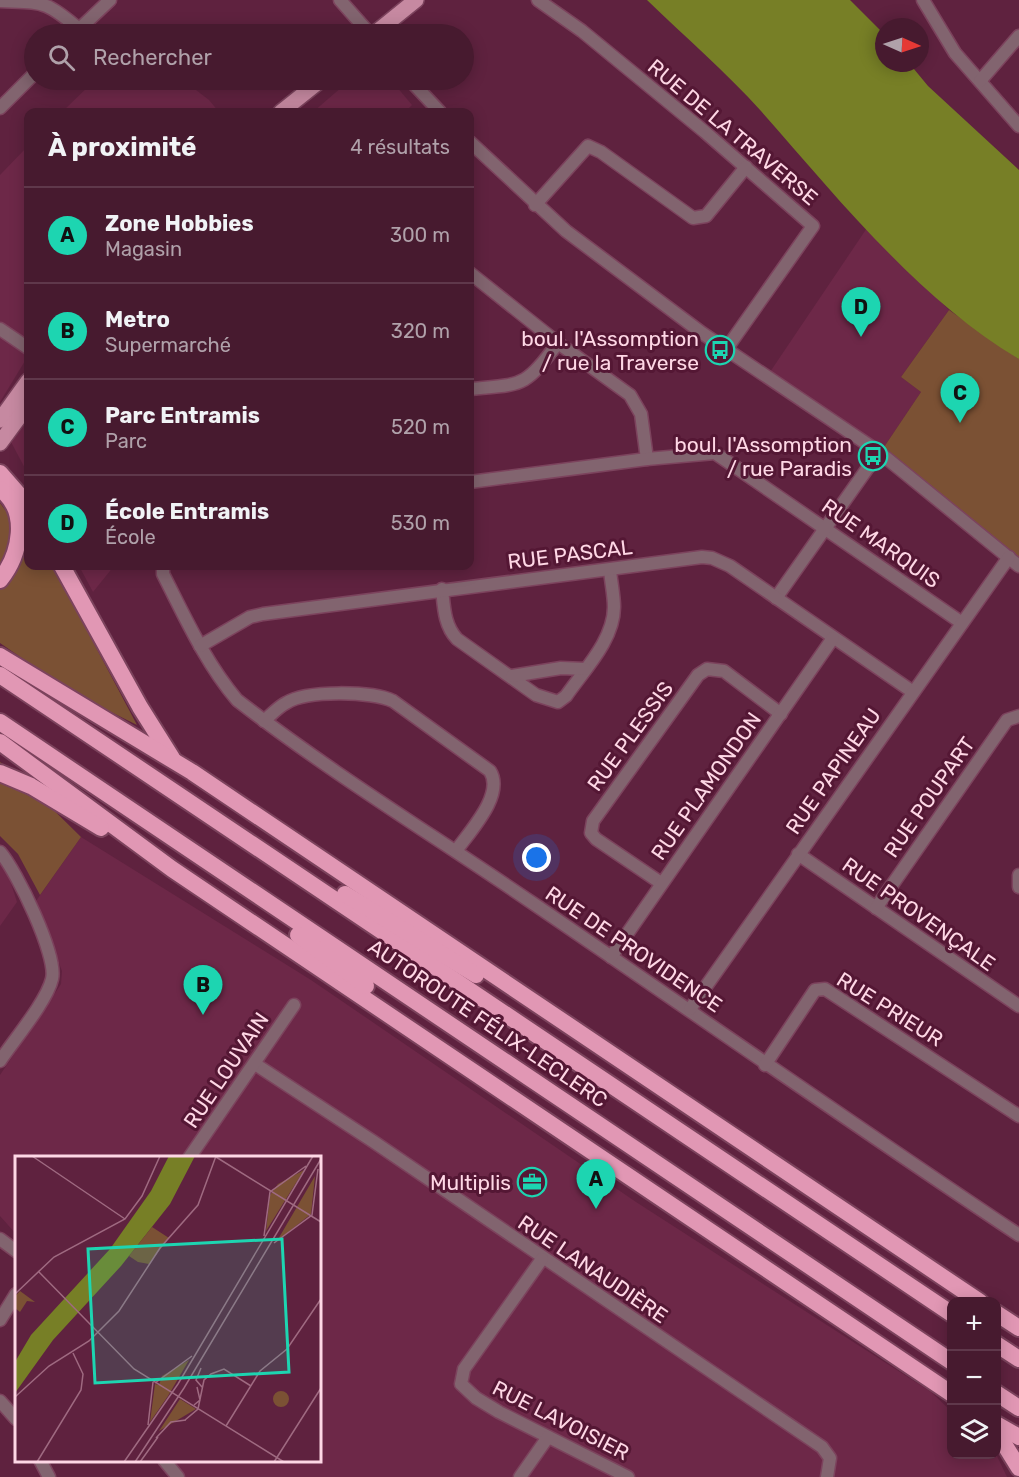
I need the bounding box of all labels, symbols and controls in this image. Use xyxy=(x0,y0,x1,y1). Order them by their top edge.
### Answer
north arrow xyxy=(875,18,929,72)
search box xyxy=(24,24,474,90)
icon: search xyxy=(45,41,78,74)
text: Rechercher xyxy=(93,44,212,71)
street label: RUE DE LA TRAVERSE xyxy=(643,54,823,210)
text: À proximité xyxy=(48,132,197,163)
text: 4 résultats xyxy=(350,135,450,159)
text: Zone Hobbies xyxy=(105,210,254,237)
text: A xyxy=(60,223,75,247)
text: 300 m xyxy=(390,223,450,247)
text: Magasin xyxy=(105,237,182,261)
pin: D xyxy=(842,288,880,337)
text: Metro xyxy=(105,306,170,333)
text: B xyxy=(60,319,75,343)
text: 320 m xyxy=(391,319,450,343)
place label: boul. l'Assomption / rue la Traverse xyxy=(521,326,699,375)
text: Supermarché xyxy=(105,333,231,357)
bus stop icon: boul. l'Assomption / rue la Traverse xyxy=(704,334,736,366)
pin: C xyxy=(940,374,980,423)
text: Parc Entramis xyxy=(105,402,260,429)
text: C xyxy=(60,415,75,439)
text: 520 m xyxy=(391,415,450,439)
text: Parc xyxy=(105,429,147,453)
place label: boul. l'Assomption / rue Paradis xyxy=(674,432,852,481)
bus stop icon: boul. l'Assomption / rue Paradis xyxy=(857,440,889,472)
street label: RUE MARQUIS xyxy=(817,493,945,593)
text: École Entramis xyxy=(105,498,269,525)
text: D xyxy=(60,511,75,535)
text: 530 m xyxy=(391,511,450,535)
text: École xyxy=(105,525,156,549)
street label: RUE PASCAL xyxy=(506,534,634,574)
street label: RUE PLESSIS xyxy=(582,676,678,796)
street label: RUE PAPINEAU xyxy=(780,703,886,839)
street label: RUE PLAMONDON xyxy=(646,707,766,865)
street label: RUE POUPART xyxy=(878,732,980,862)
your location xyxy=(522,843,551,872)
street label: RUE PROVENÇALE xyxy=(838,852,1000,976)
street label: RUE DE PROVIDENCE xyxy=(541,881,727,1017)
street label: AUTOROUTE FÉLIX-LECLERC xyxy=(364,934,612,1112)
pin: B xyxy=(184,966,222,1015)
street label: RUE PRIEUR xyxy=(832,966,948,1052)
street label: RUE LOUVAIN xyxy=(178,1007,274,1133)
inset map xyxy=(15,1156,321,1462)
pin: A xyxy=(576,1160,616,1209)
office icon: Multiplis xyxy=(516,1166,548,1198)
place label: Multiplis xyxy=(430,1170,511,1195)
street label: RUE LANAUDIÈRE xyxy=(514,1210,672,1328)
map controls xyxy=(947,1297,1001,1459)
button: + xyxy=(947,1297,1001,1351)
button: − xyxy=(947,1351,1001,1405)
street label: RUE LAVOISIER xyxy=(489,1375,633,1465)
button: layers xyxy=(947,1405,1001,1459)

